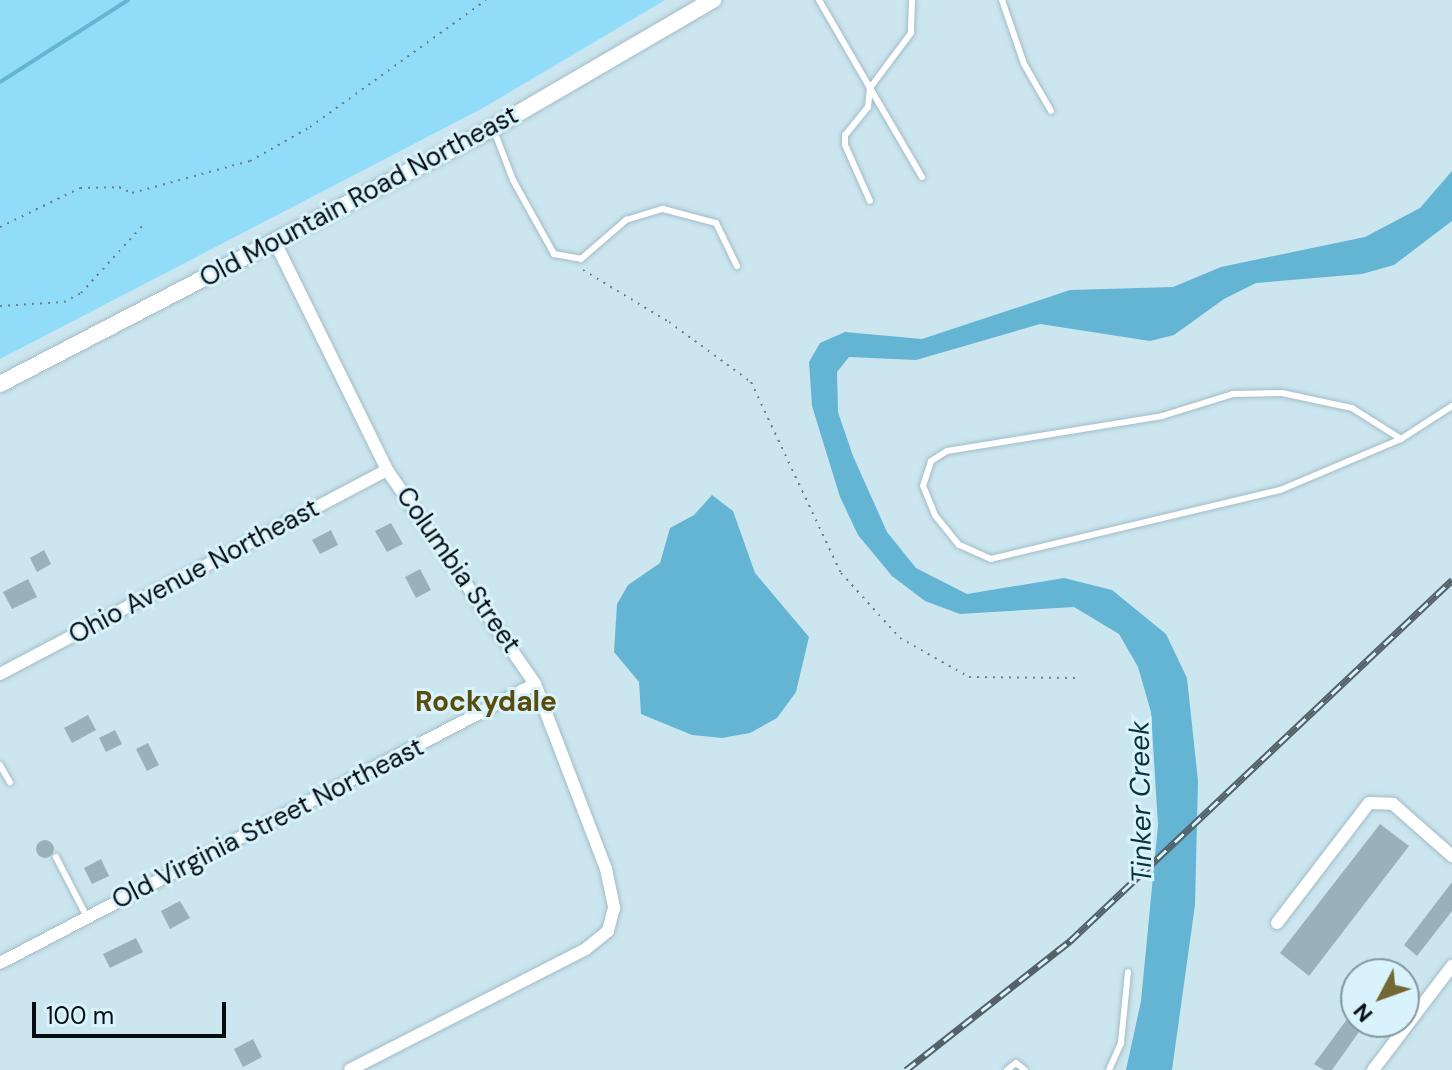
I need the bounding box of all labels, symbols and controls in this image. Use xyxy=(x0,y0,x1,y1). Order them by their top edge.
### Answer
street label: Old Mountain Road Northeast xyxy=(195,100,523,294)
street label: Columbia Street xyxy=(389,481,527,659)
street label: Ohio Avenue Northeast xyxy=(64,493,324,651)
district label: Rockydale xyxy=(415,685,557,719)
water label: Tinker Creek xyxy=(1123,720,1159,884)
street label: Old Virginia Street Northeast xyxy=(107,732,429,916)
north arrow xyxy=(1340,958,1420,1038)
scale bar xyxy=(36,986,230,1036)
text: N xyxy=(1347,997,1379,1028)
text: 100 m xyxy=(46,1000,114,1031)

